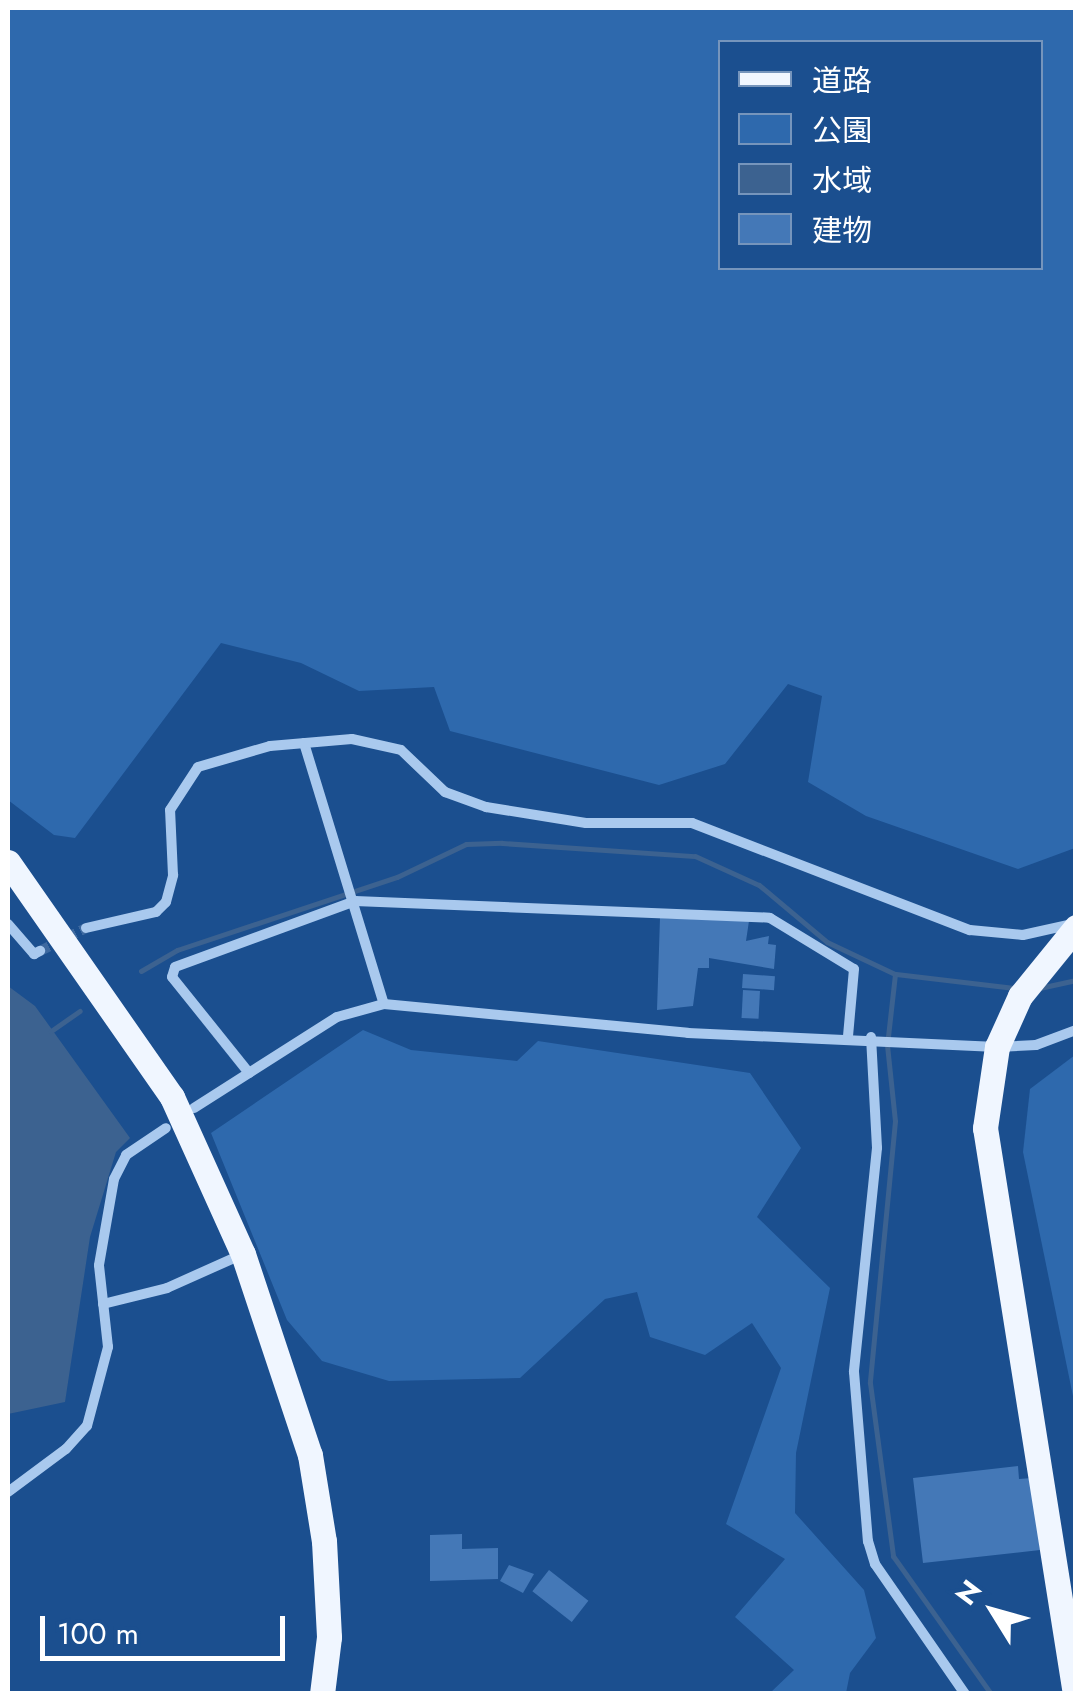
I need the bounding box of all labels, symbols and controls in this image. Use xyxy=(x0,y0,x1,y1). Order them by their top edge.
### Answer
legend xyxy=(718,40,1043,270)
text: 道路 xyxy=(812,59,872,102)
text: 公園 xyxy=(812,109,872,152)
text: 水域 xyxy=(812,159,872,202)
text: 建物 xyxy=(812,209,872,252)
north arrow xyxy=(943,1561,1043,1661)
text: N xyxy=(946,1571,992,1614)
scale bar xyxy=(45,1596,290,1658)
text: 100 m xyxy=(57,1612,139,1655)

